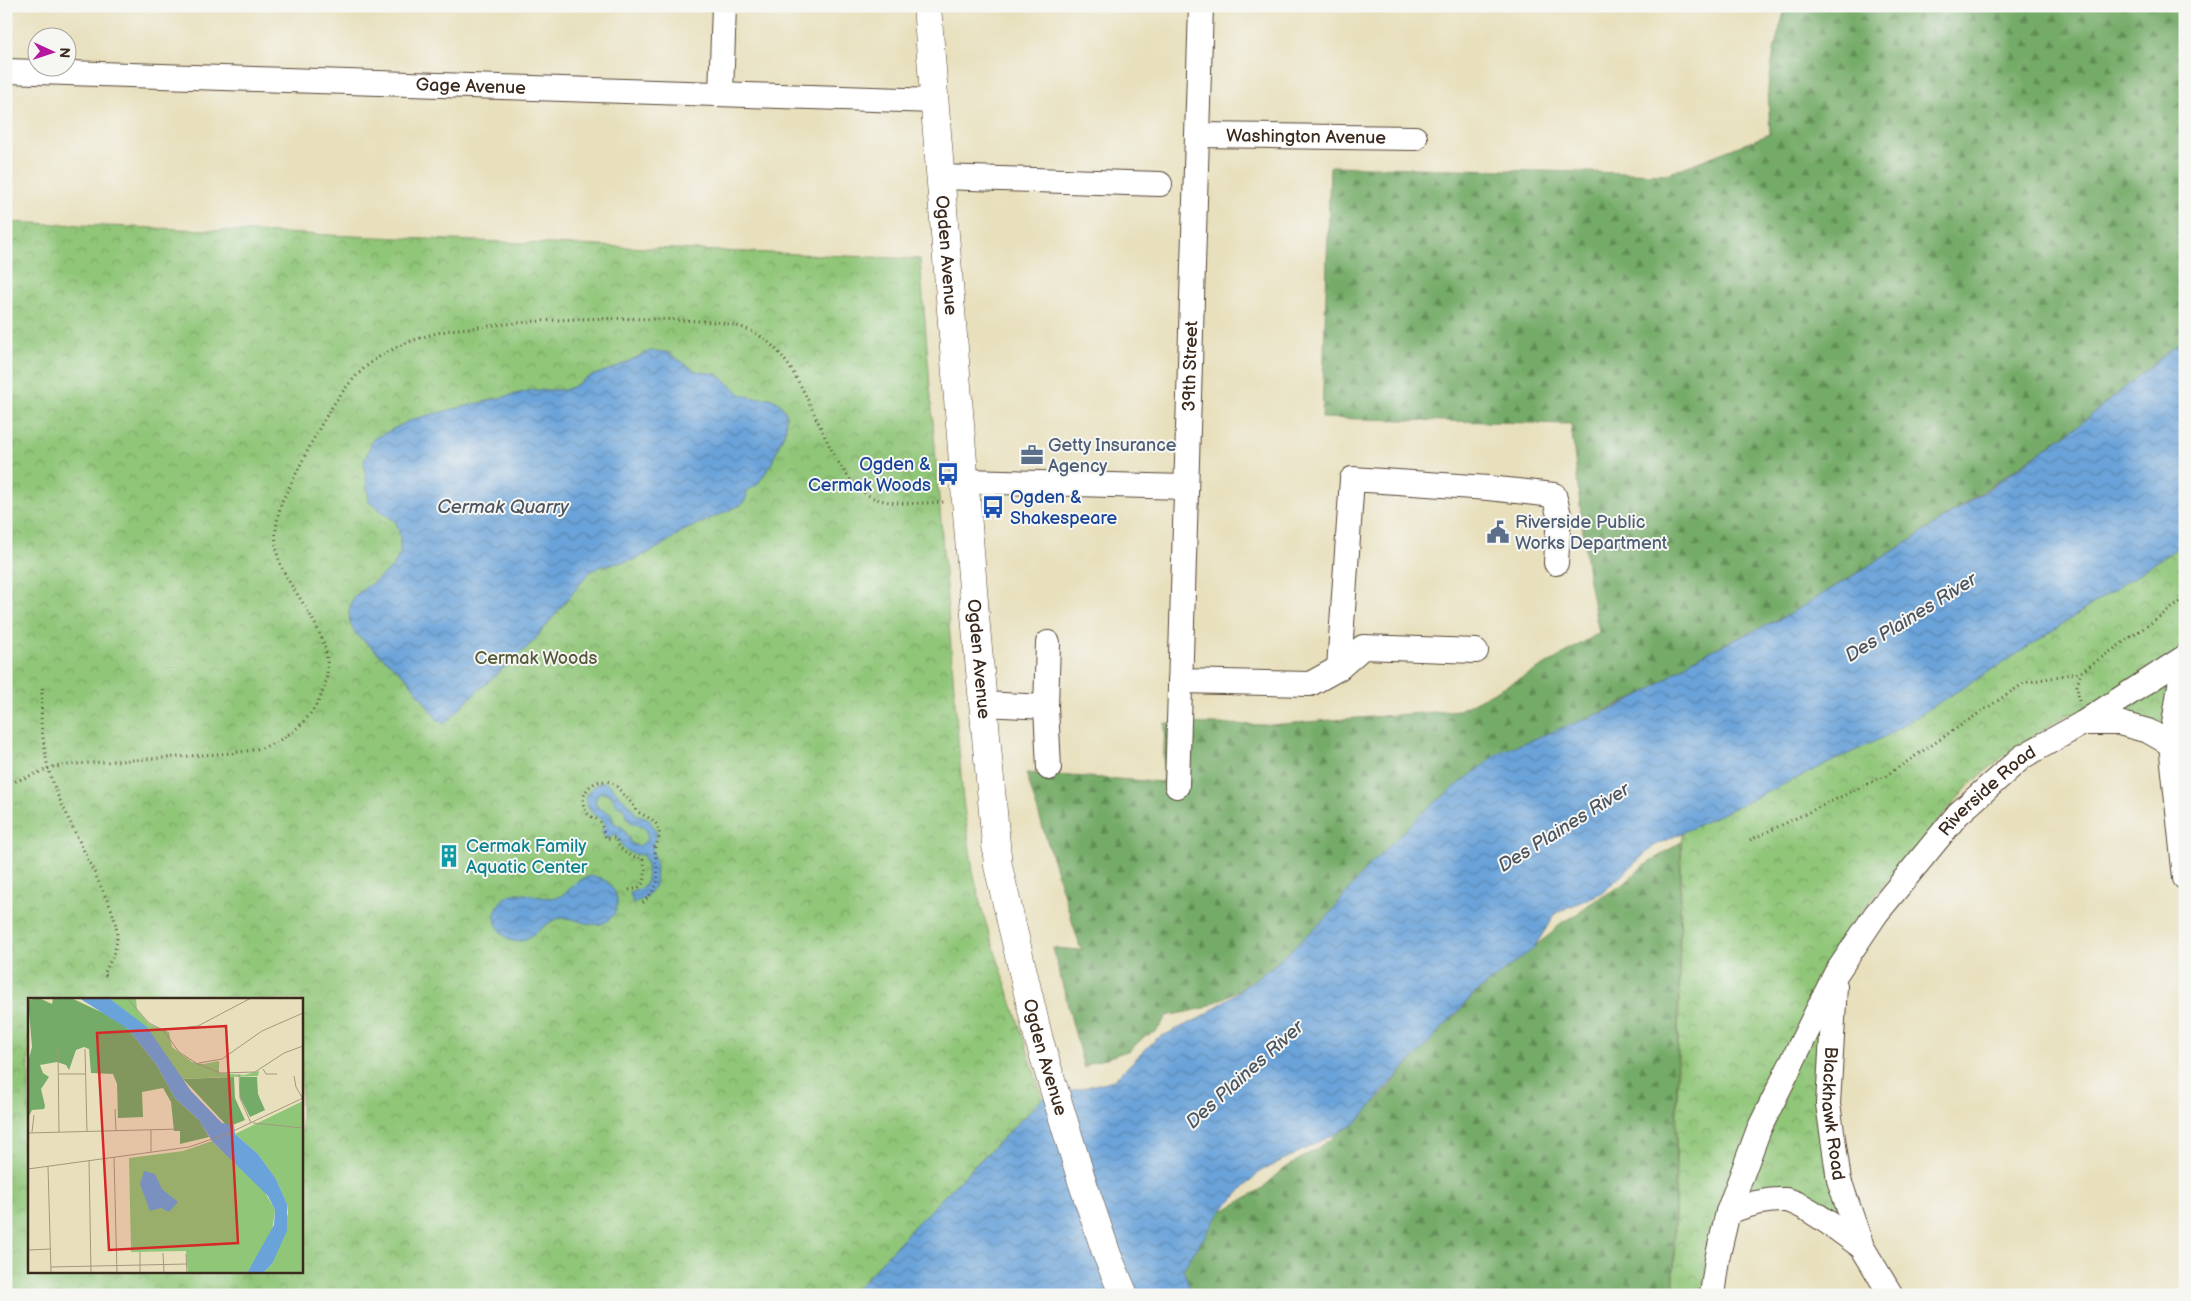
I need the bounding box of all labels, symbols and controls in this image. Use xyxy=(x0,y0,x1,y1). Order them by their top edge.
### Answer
north arrow xyxy=(28,28,78,78)
text: N xyxy=(56,47,73,58)
street label: Gage Avenue xyxy=(415,74,526,98)
street label: Washington Avenue xyxy=(1226,125,1386,148)
street label: Ogden Avenue xyxy=(931,194,962,316)
street label: 39th Street xyxy=(1178,320,1202,412)
place label: Getty Insurance Agency xyxy=(1048,435,1177,477)
office icon: Getty Insurance Agency xyxy=(1019,442,1045,468)
place label: Ogden & Cermak Woods xyxy=(808,454,931,496)
bus stop icon: Ogden & Cermak Woods xyxy=(935,461,961,487)
place label: Ogden & Shakespeare xyxy=(1010,487,1118,529)
bus stop icon: Ogden & Shakespeare xyxy=(980,494,1006,520)
water label: Cermak Quarry xyxy=(437,496,569,519)
place label: Riverside Public Works Department xyxy=(1515,512,1668,554)
public building icon: Riverside Public Works Department xyxy=(1485,519,1511,545)
water label: Des Plaines River xyxy=(1841,568,1982,668)
street label: Ogden Avenue xyxy=(963,598,995,720)
park label: Cermak Woods xyxy=(474,648,598,669)
street label: Riverside Road xyxy=(1934,741,2039,840)
water label: Des Plaines River xyxy=(1494,778,1635,878)
place label: Cermak Family Aquatic Center xyxy=(466,836,588,878)
building icon: Cermak Family Aquatic Center xyxy=(436,843,462,869)
street label: Ogden Avenue xyxy=(1019,997,1072,1118)
inset map xyxy=(28,998,302,1274)
water label: Des Plaines River xyxy=(1181,1015,1310,1134)
street label: Blackhawk Road xyxy=(1817,1046,1849,1182)

